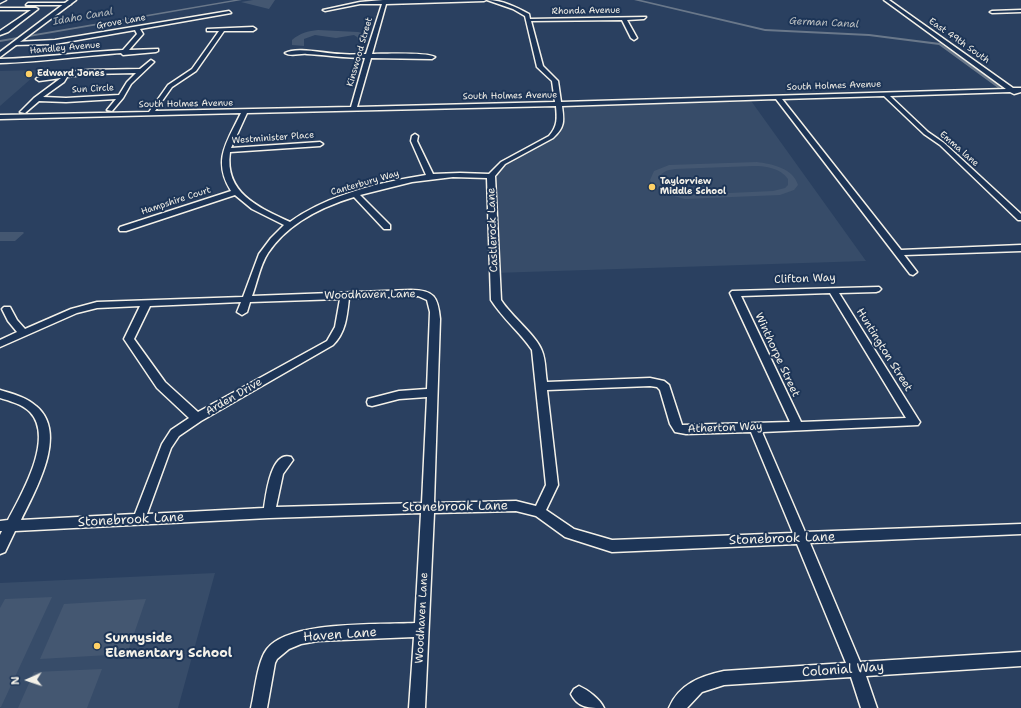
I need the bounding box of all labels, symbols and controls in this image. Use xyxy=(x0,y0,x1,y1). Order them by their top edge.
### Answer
street label: Rhonda Avenue xyxy=(552,5,620,17)
water label: Idaho Canal xyxy=(52,6,114,28)
street label: Grove Lane xyxy=(96,12,146,32)
water label: German Canal xyxy=(789,15,859,31)
street label: Kinswood Street xyxy=(345,16,375,88)
street label: East 49th South xyxy=(927,16,991,66)
street label: Handley Avenue xyxy=(29,40,101,56)
marker: Edward Jones xyxy=(24,69,34,79)
place label: Edward Jones xyxy=(37,69,105,79)
street label: South Holmes Avenue xyxy=(787,79,881,93)
street label: Sun Circle xyxy=(72,83,114,95)
street label: South Holmes Avenue xyxy=(463,90,557,102)
street label: South Holmes Avenue xyxy=(139,98,233,110)
street label: Emma lane xyxy=(937,129,981,169)
street label: Westminister Place xyxy=(232,130,314,146)
street label: Canterbury Way xyxy=(330,168,400,198)
place label: Taylorview Middle School xyxy=(660,177,726,198)
marker: Taylorview Middle School xyxy=(647,182,657,192)
street label: Hampshire Court xyxy=(140,185,212,217)
street label: Castlerock Lane xyxy=(485,187,501,273)
street label: Clifton Way xyxy=(774,271,836,287)
street label: Woodhaven Lane xyxy=(324,288,416,302)
street label: Huntington Street xyxy=(853,306,915,394)
street label: Winthorpe Street xyxy=(752,311,802,399)
street label: Arden Drive xyxy=(203,376,265,418)
street label: Atherton Way xyxy=(687,420,763,436)
street label: Stonebrook Lane xyxy=(402,498,508,516)
street label: Stonebrook Lane xyxy=(78,509,184,531)
street label: Stonebrook Lane xyxy=(729,529,835,549)
street label: Woodhaven Lane xyxy=(413,572,431,664)
street label: Haven Lane xyxy=(303,625,377,645)
place label: Sunnyside Elementary School xyxy=(105,631,232,662)
marker: Sunnyside Elementary School xyxy=(92,641,102,651)
street label: Colonial Way xyxy=(802,659,884,681)
north arrow xyxy=(8,660,48,700)
text: N xyxy=(8,676,23,685)

